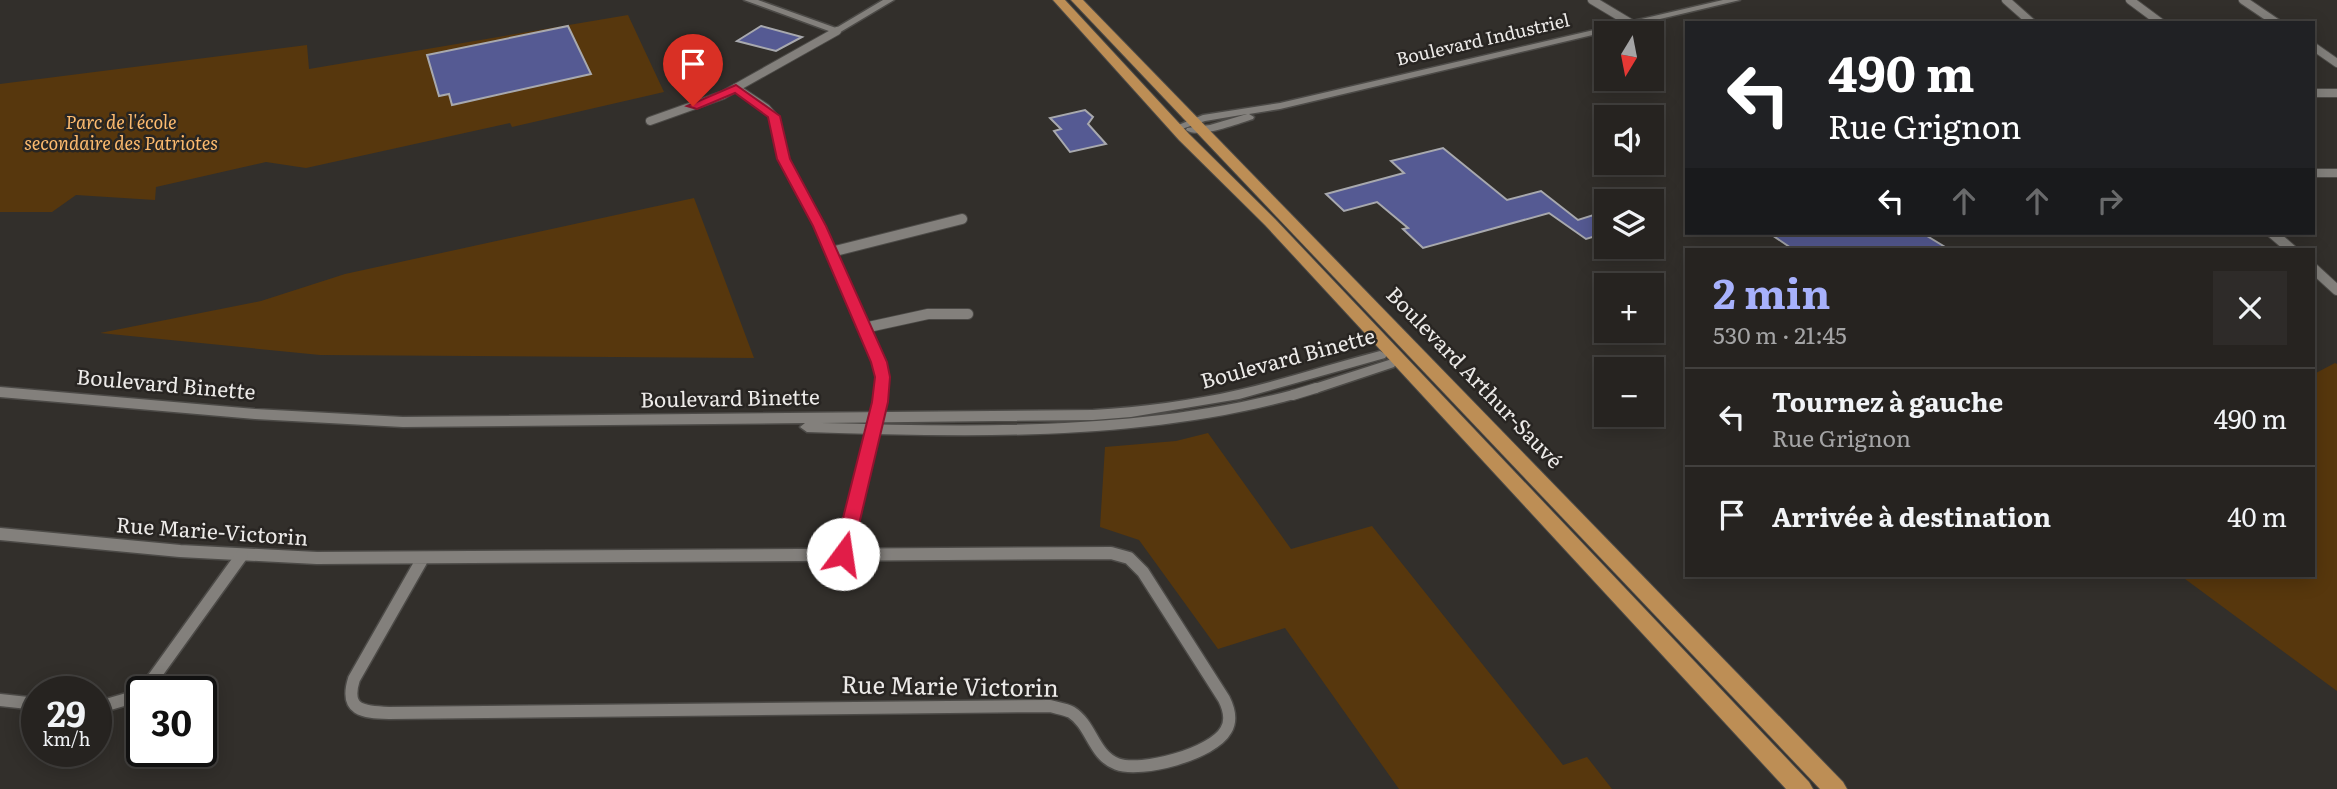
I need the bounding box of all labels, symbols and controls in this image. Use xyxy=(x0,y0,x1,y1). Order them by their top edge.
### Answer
street label: Boulevard Industriel xyxy=(1393,5,1572,72)
north arrow xyxy=(1594,21,1664,91)
map controls xyxy=(1594,21,1664,427)
pin xyxy=(663,34,723,106)
text: 490 m xyxy=(1828,34,1975,107)
icon: arrive xyxy=(674,45,712,83)
icon: left xyxy=(1713,49,1804,140)
text: Rue Grignon xyxy=(1828,101,2021,149)
button: sound xyxy=(1594,105,1664,175)
park label: Parc de l'école secondaire des Patriotes xyxy=(24,108,218,156)
icon: left xyxy=(1872,182,1910,220)
icon: ahead xyxy=(1945,182,1983,220)
icon: ahead xyxy=(2018,182,2056,220)
icon: right xyxy=(2091,182,2129,220)
button: layers xyxy=(1594,189,1664,259)
text: 2 min xyxy=(1713,260,1830,322)
button: close xyxy=(2213,271,2287,345)
button: + xyxy=(1594,273,1664,343)
street label: Boulevard Arthur-Sauvé xyxy=(1380,278,1571,474)
text: 530 m · 21:45 xyxy=(1713,317,1847,351)
street label: Boulevard Binette xyxy=(1197,318,1378,395)
button: − xyxy=(1594,357,1664,427)
street label: Boulevard Binette xyxy=(75,359,257,406)
street label: Boulevard Binette xyxy=(640,379,820,414)
text: Tournez à gauche xyxy=(1772,381,2003,420)
icon: left xyxy=(1713,398,1751,436)
text: 490 m xyxy=(2214,398,2287,437)
text: Rue Grignon xyxy=(1772,420,1911,454)
icon: arrive xyxy=(1713,496,1751,534)
text: Arrivée à destination xyxy=(1772,496,2051,535)
text: 40 m xyxy=(2227,496,2287,535)
street label: Rue Marie-Victorin xyxy=(115,507,309,552)
position arrow xyxy=(806,517,880,591)
street label: Rue Marie Victorin xyxy=(841,665,1059,704)
speed limit sign: 30 xyxy=(126,676,217,767)
text: 29 xyxy=(47,686,86,738)
text: km/h xyxy=(43,725,90,752)

